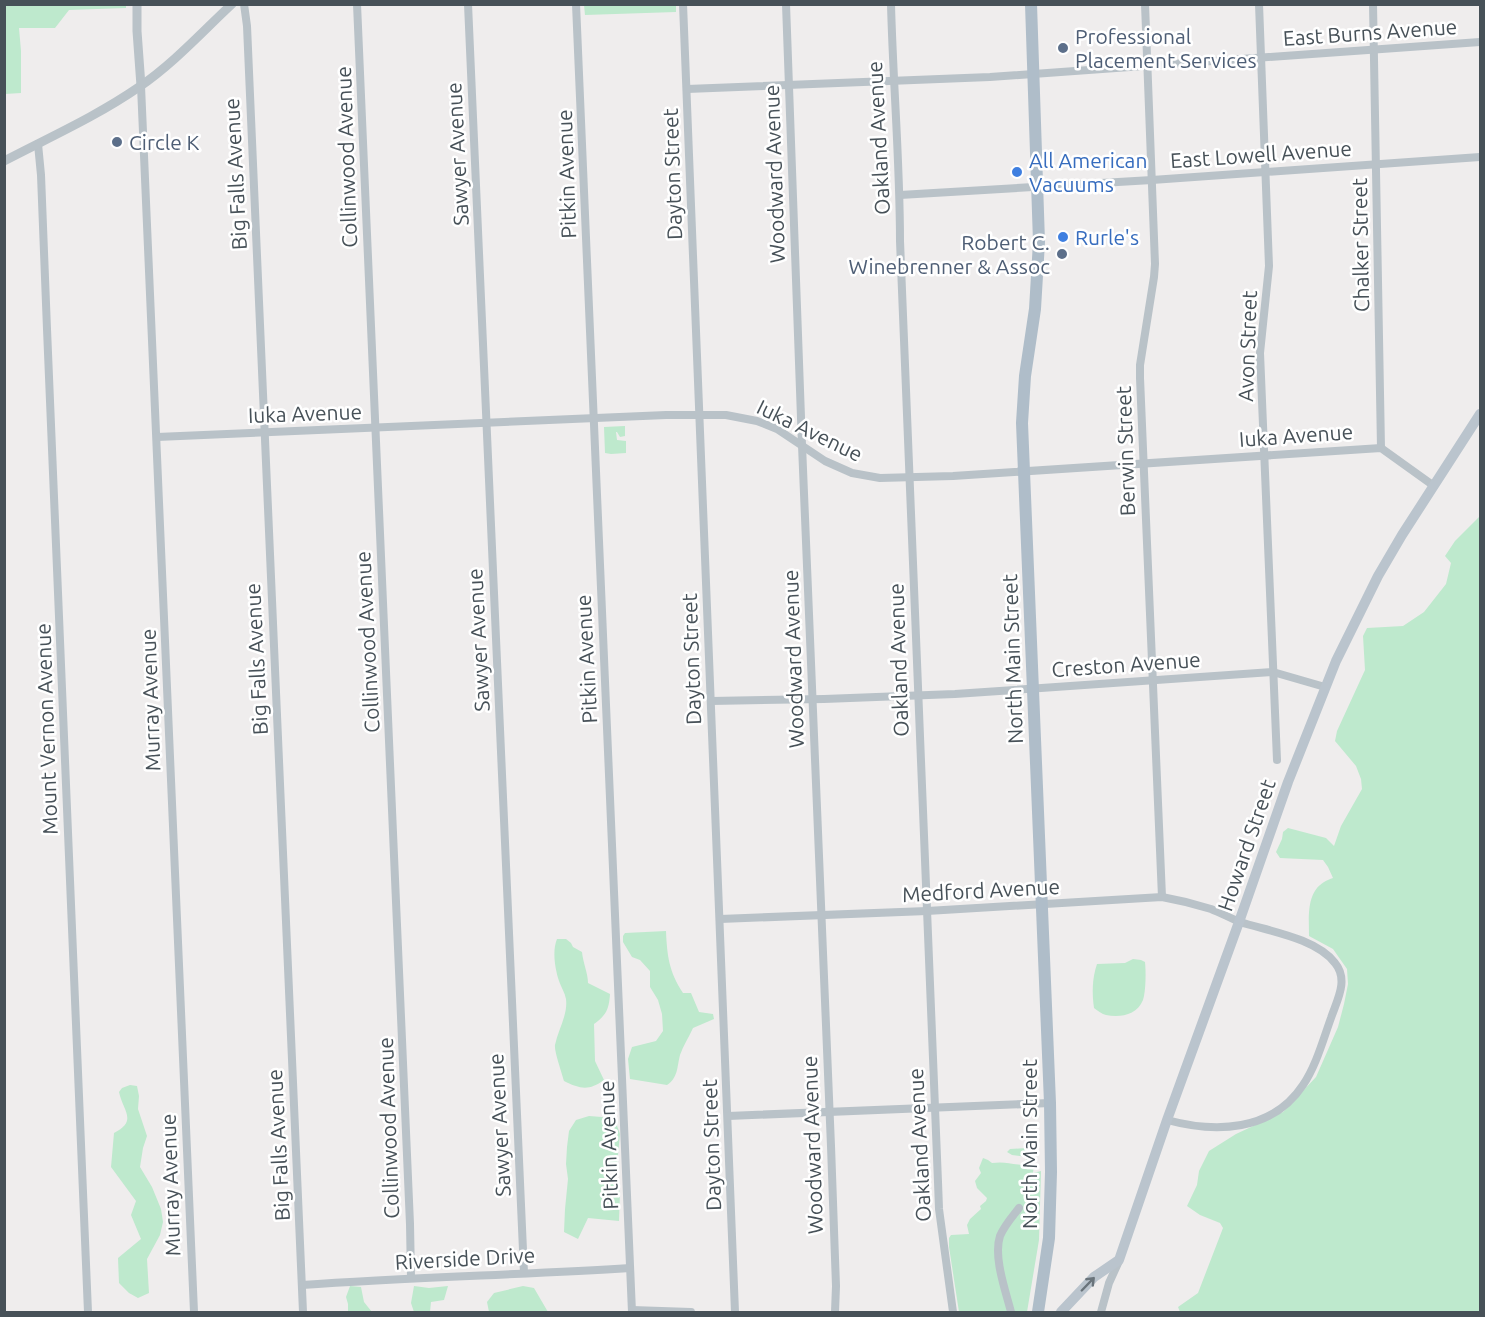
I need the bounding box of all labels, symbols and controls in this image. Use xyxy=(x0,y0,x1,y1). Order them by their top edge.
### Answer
street label: East Burns Avenue xyxy=(1282,14,1458,50)
place label: Professional Placement Services xyxy=(1075,24,1257,72)
marker: Professional Placement Services xyxy=(1056,41,1070,55)
street label: Oakland Avenue xyxy=(862,61,894,215)
street label: Collinwood Avenue xyxy=(331,66,361,248)
street label: Sawyer Avenue xyxy=(441,82,473,226)
street label: Woodward Avenue xyxy=(759,84,789,264)
street label: Big Falls Avenue xyxy=(219,97,251,251)
street label: Dayton Street xyxy=(658,108,686,240)
street label: Pitkin Avenue xyxy=(552,109,580,239)
place label: Circle K xyxy=(129,130,200,154)
marker: Circle K xyxy=(110,135,124,149)
street label: East Lowell Avenue xyxy=(1169,136,1353,172)
place label: All American Vacuums xyxy=(1029,148,1147,196)
marker: All American Vacuums xyxy=(1010,165,1024,179)
street label: Chalker Street xyxy=(1347,178,1373,312)
place label: Rurle's xyxy=(1075,225,1139,249)
place label: Robert C. Winebrenner & Assoc xyxy=(849,230,1050,278)
marker: Rurle's xyxy=(1056,230,1070,244)
marker: Robert C. Winebrenner & Assoc xyxy=(1055,247,1069,261)
street label: Avon Street xyxy=(1233,290,1261,402)
street label: Berwin Street xyxy=(1111,386,1139,516)
street label: Iuka Avenue xyxy=(753,394,867,466)
street label: Iuka Avenue xyxy=(247,399,363,427)
street label: Iuka Avenue xyxy=(1238,419,1354,451)
street label: Collinwood Avenue xyxy=(350,551,384,733)
street label: Sawyer Avenue xyxy=(462,568,494,712)
street label: Woodward Avenue xyxy=(778,569,808,749)
street label: North Main Street xyxy=(997,574,1027,744)
street label: Big Falls Avenue xyxy=(240,582,272,736)
street label: Oakland Avenue xyxy=(883,583,913,737)
street label: Dayton Street xyxy=(677,593,705,725)
street label: Pitkin Avenue xyxy=(571,594,601,724)
street label: Mount Vernon Avenue xyxy=(30,623,62,835)
street label: Murray Avenue xyxy=(136,628,164,772)
street label: Creston Avenue xyxy=(1051,647,1201,681)
street label: Howard Street xyxy=(1212,776,1280,914)
street label: Medford Avenue xyxy=(901,874,1061,906)
street label: Collinwood Avenue xyxy=(373,1037,403,1219)
street label: Sawyer Avenue xyxy=(483,1053,515,1197)
street label: Woodward Avenue xyxy=(797,1055,827,1235)
street label: North Main Street xyxy=(1017,1059,1041,1229)
street label: Big Falls Avenue xyxy=(262,1068,294,1222)
street label: Oakland Avenue xyxy=(903,1068,935,1222)
street label: Dayton Street xyxy=(697,1079,725,1211)
street label: Pitkin Avenue xyxy=(594,1080,622,1210)
street label: Murray Avenue xyxy=(156,1113,184,1257)
street label: Riverside Drive xyxy=(394,1242,536,1274)
one-way arrow xyxy=(1081,1276,1095,1291)

